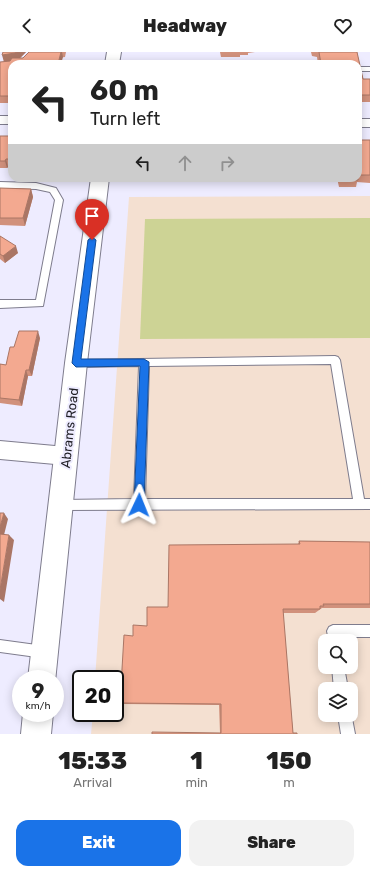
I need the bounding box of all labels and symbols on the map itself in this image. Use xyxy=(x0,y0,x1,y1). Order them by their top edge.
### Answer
pin xyxy=(75,199,109,240)
street label: Abrams Road xyxy=(58,387,81,469)
position arrow xyxy=(118,484,160,526)
speed limit sign: 20 xyxy=(72,670,124,722)

